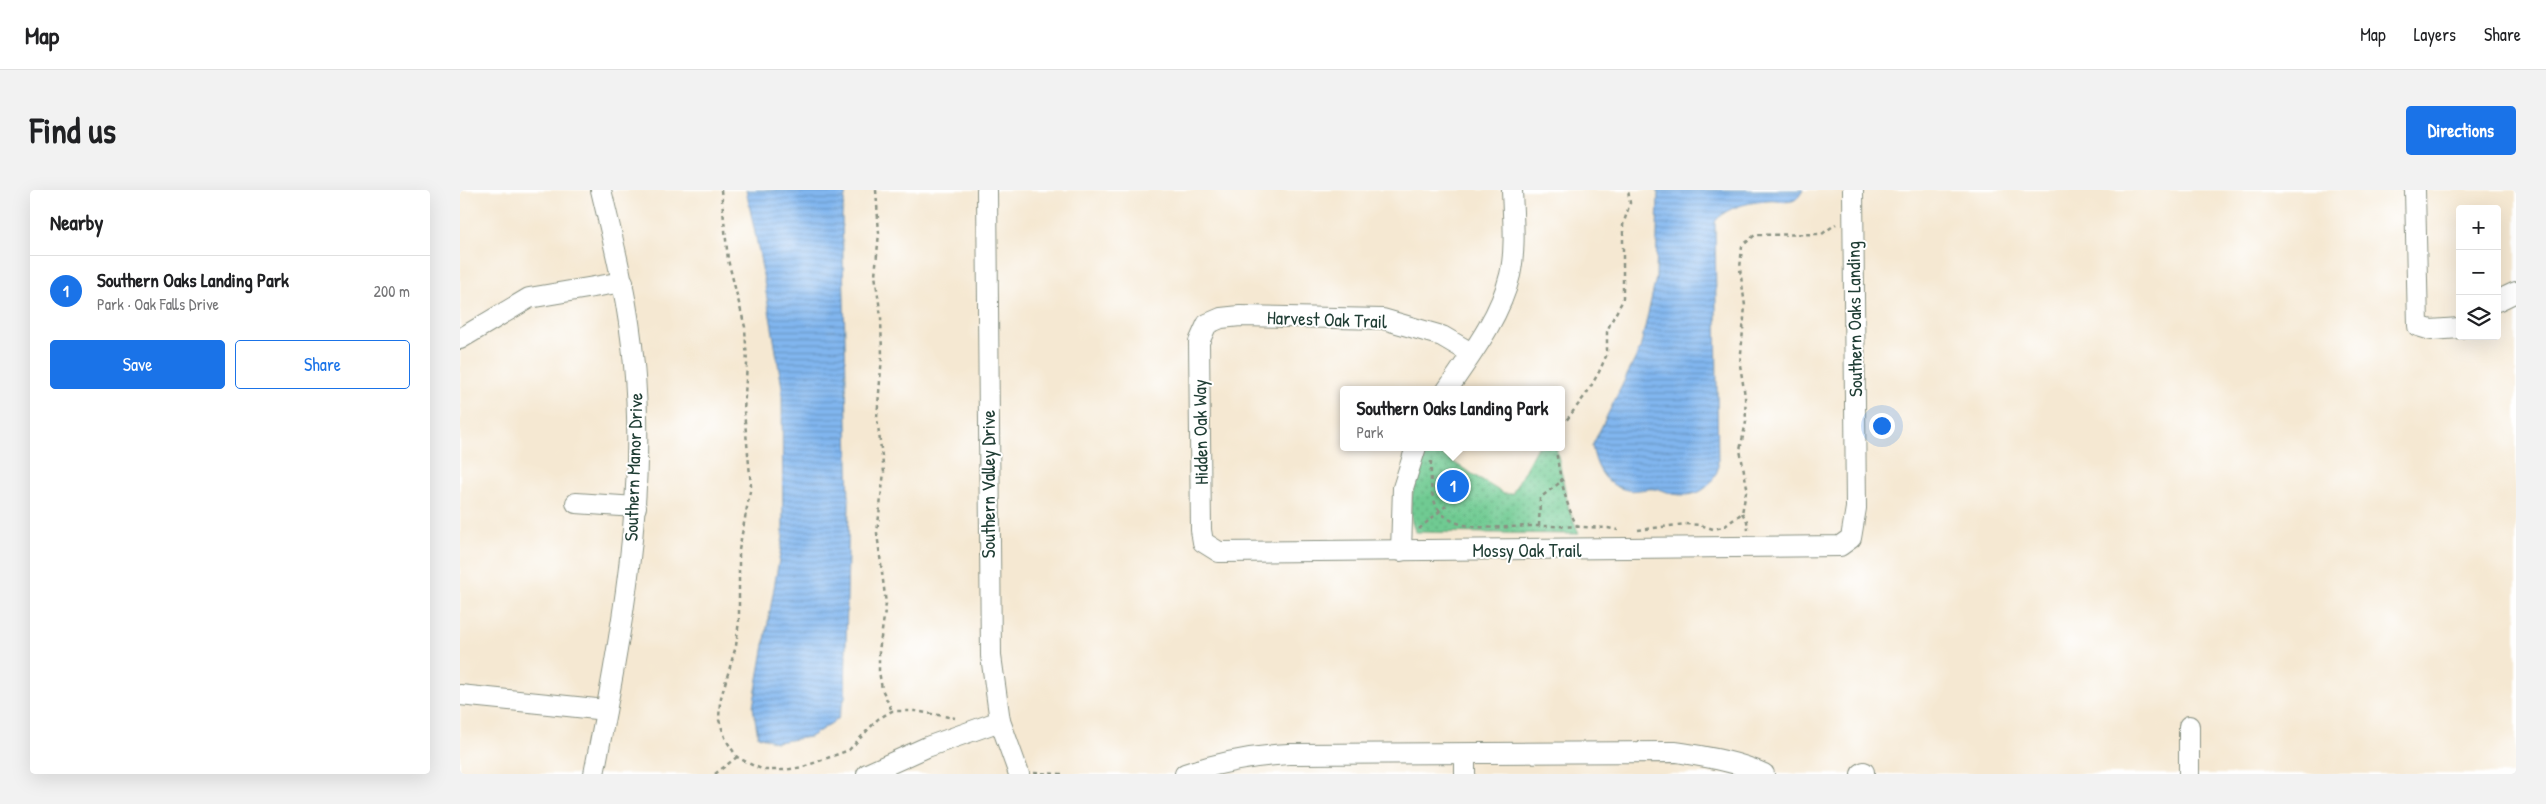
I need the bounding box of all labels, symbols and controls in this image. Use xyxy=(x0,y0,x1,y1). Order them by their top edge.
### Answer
text: Map xyxy=(25,19,59,51)
text: Map xyxy=(2360,22,2386,47)
text: Layers xyxy=(2414,22,2456,47)
text: Share xyxy=(2484,22,2521,47)
button: Directions xyxy=(2406,106,2516,155)
text: Find us xyxy=(30,107,116,154)
map controls xyxy=(2456,205,2501,340)
button: + xyxy=(2456,205,2501,250)
text: Nearby xyxy=(50,208,103,237)
street label: Southern Oaks Landing xyxy=(1840,241,1868,397)
button: − xyxy=(2456,250,2501,295)
text: Southern Oaks Landing Park xyxy=(97,267,289,293)
text: 1 xyxy=(63,280,69,302)
text: 200 m xyxy=(374,280,410,302)
text: Park · Oak Falls Drive xyxy=(97,293,219,315)
button: layers xyxy=(2456,295,2501,340)
street label: Harvest Oak Trail xyxy=(1266,304,1388,334)
button: Save xyxy=(50,340,225,389)
button: Share xyxy=(235,340,410,389)
street label: Hidden Oak Way xyxy=(1186,379,1214,485)
popup xyxy=(1340,386,1565,451)
street label: Southern Manor Drive xyxy=(617,392,649,542)
text: Southern Oaks Landing Park xyxy=(1357,395,1548,421)
street label: Southern Valley Drive xyxy=(975,409,1001,558)
your location xyxy=(1869,413,1895,439)
text: Park xyxy=(1357,421,1383,443)
pin: 1 xyxy=(1437,467,1469,505)
street label: Mossy Oak Trail xyxy=(1472,537,1583,563)

